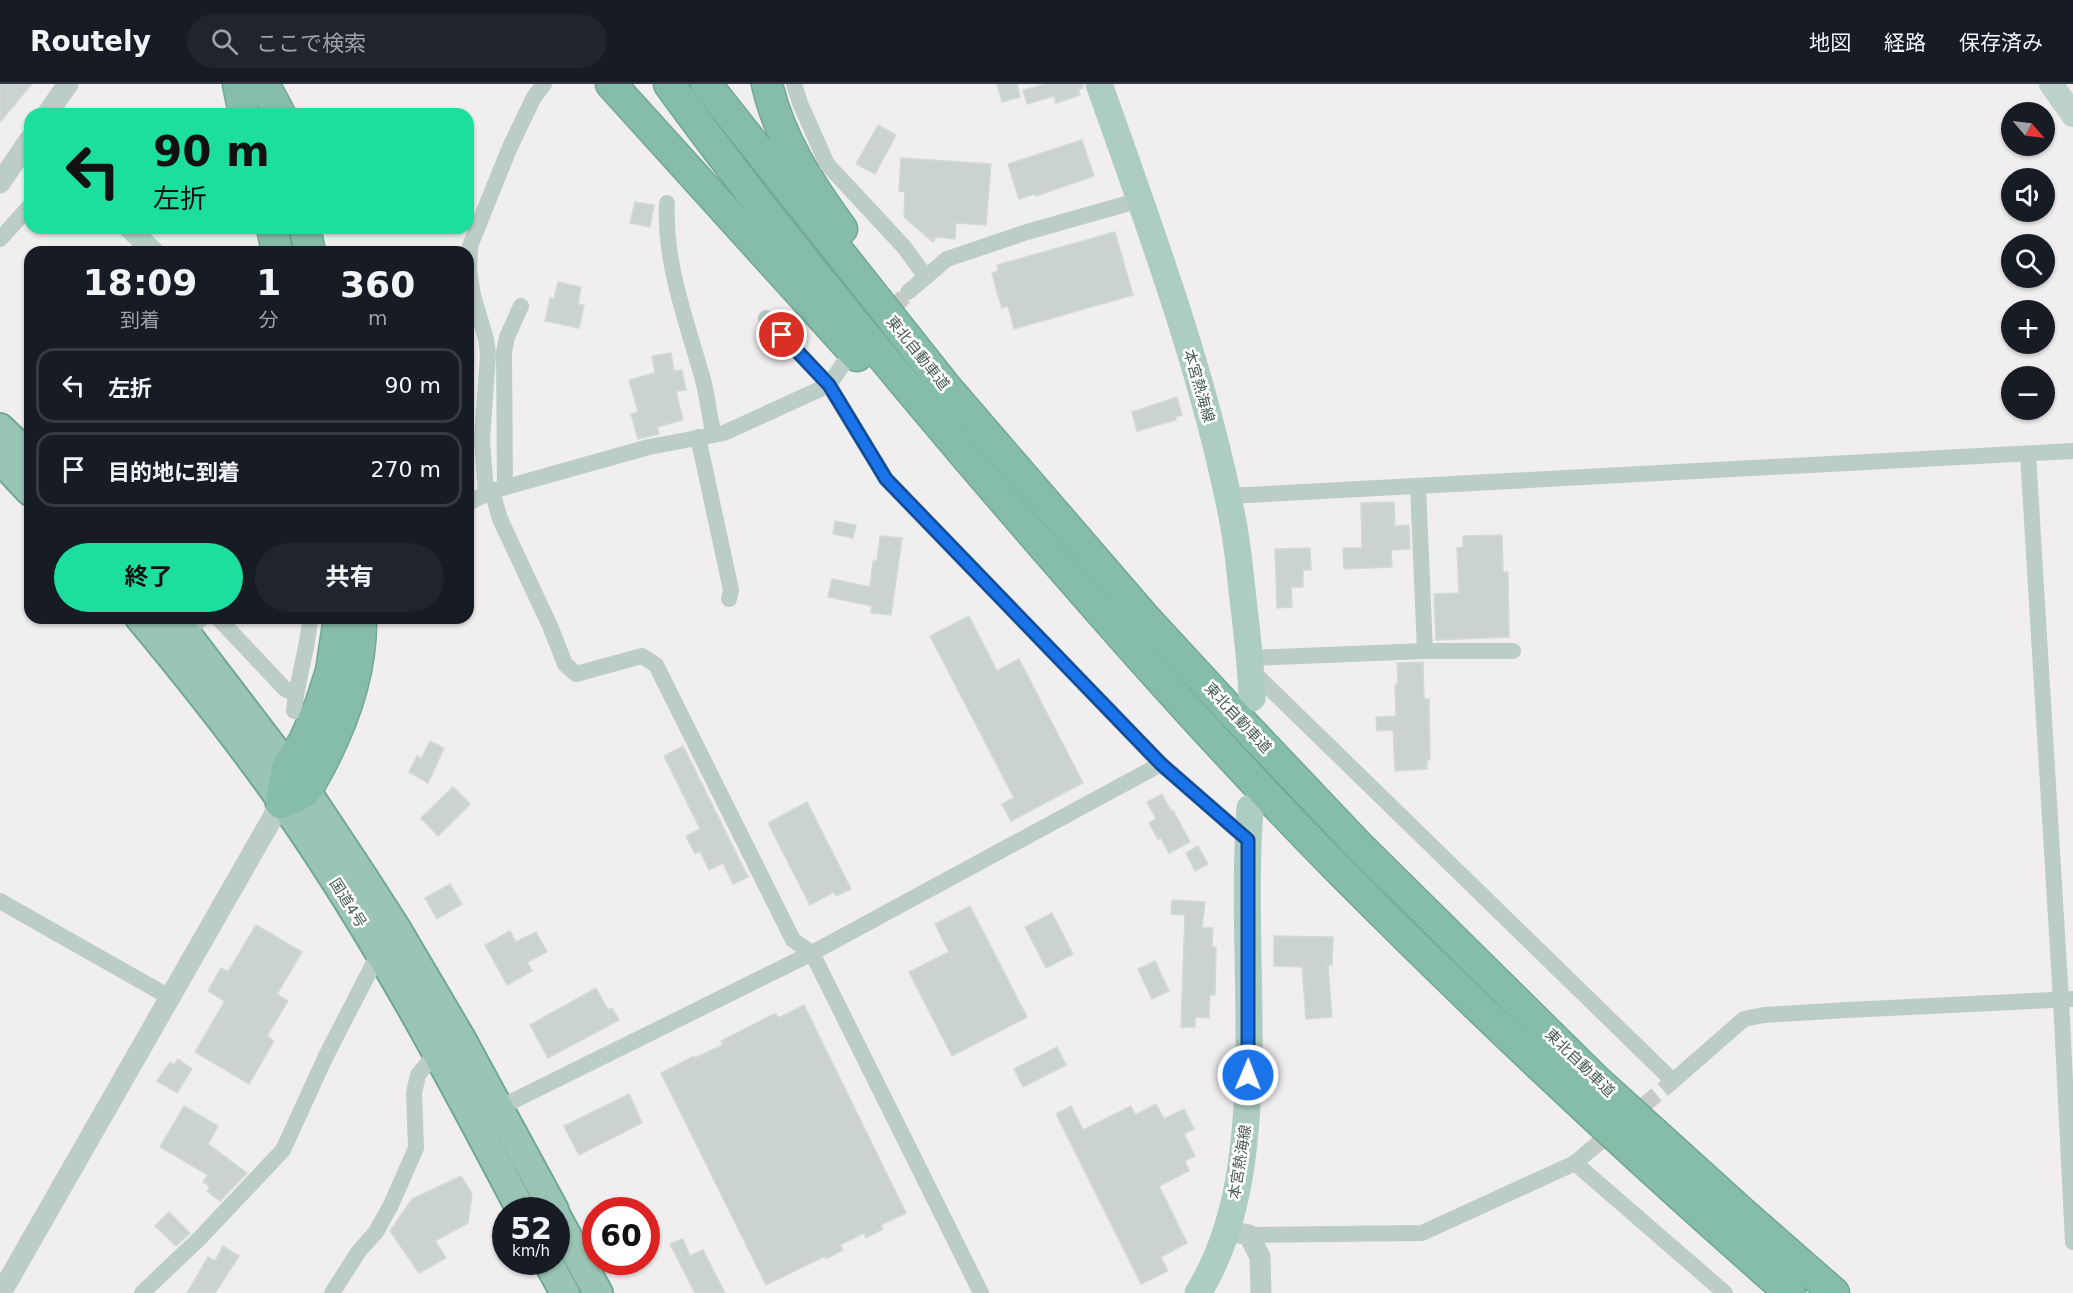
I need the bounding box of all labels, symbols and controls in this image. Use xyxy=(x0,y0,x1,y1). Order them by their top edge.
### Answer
search box xyxy=(187,14,607,68)
text: Routely xyxy=(30,25,151,58)
icon: search xyxy=(208,25,241,58)
text: ここで検索 xyxy=(256,31,366,56)
text: 地図 xyxy=(1809,31,1851,55)
text: 経路 xyxy=(1884,31,1926,55)
text: 保存済み xyxy=(1959,31,2043,55)
north arrow xyxy=(2001,102,2055,156)
map controls xyxy=(2001,102,2055,420)
text: 90 m xyxy=(153,127,270,176)
icon: left xyxy=(54,132,132,210)
button: sound xyxy=(2001,168,2055,222)
text: 左折 xyxy=(153,183,207,214)
button: search xyxy=(2001,234,2055,288)
text: 18:09 xyxy=(83,262,197,303)
text: 1 xyxy=(256,262,281,303)
text: 360 xyxy=(340,264,415,305)
button: + xyxy=(2001,300,2055,354)
text: m xyxy=(368,306,387,330)
text: 到着 xyxy=(120,308,160,332)
text: 分 xyxy=(259,308,279,332)
pin xyxy=(756,309,807,360)
street label: 東北自動車道 xyxy=(883,312,953,394)
icon: arrive xyxy=(765,318,798,351)
street label: 本宮熱海線 xyxy=(1180,347,1218,425)
button: − xyxy=(2001,366,2055,420)
icon: left xyxy=(57,369,90,402)
text: 90 m xyxy=(385,373,441,398)
text: 左折 xyxy=(108,376,152,401)
icon: arrive xyxy=(57,453,90,486)
text: 270 m xyxy=(371,457,441,482)
text: 目的地に到着 xyxy=(108,460,240,485)
button: 終了 xyxy=(54,543,243,612)
button: 共有 xyxy=(255,543,444,612)
street label: 東北自動車道 xyxy=(1201,679,1275,757)
street label: 国道4号 xyxy=(326,875,370,931)
street label: 東北自動車道 xyxy=(1541,1025,1619,1101)
position arrow xyxy=(1216,1043,1280,1107)
street label: 本宮熱海線 xyxy=(1225,1124,1255,1200)
speed limit sign: 60 xyxy=(582,1197,660,1275)
text: 52 xyxy=(510,1211,552,1246)
text: km/h xyxy=(512,1242,550,1260)

